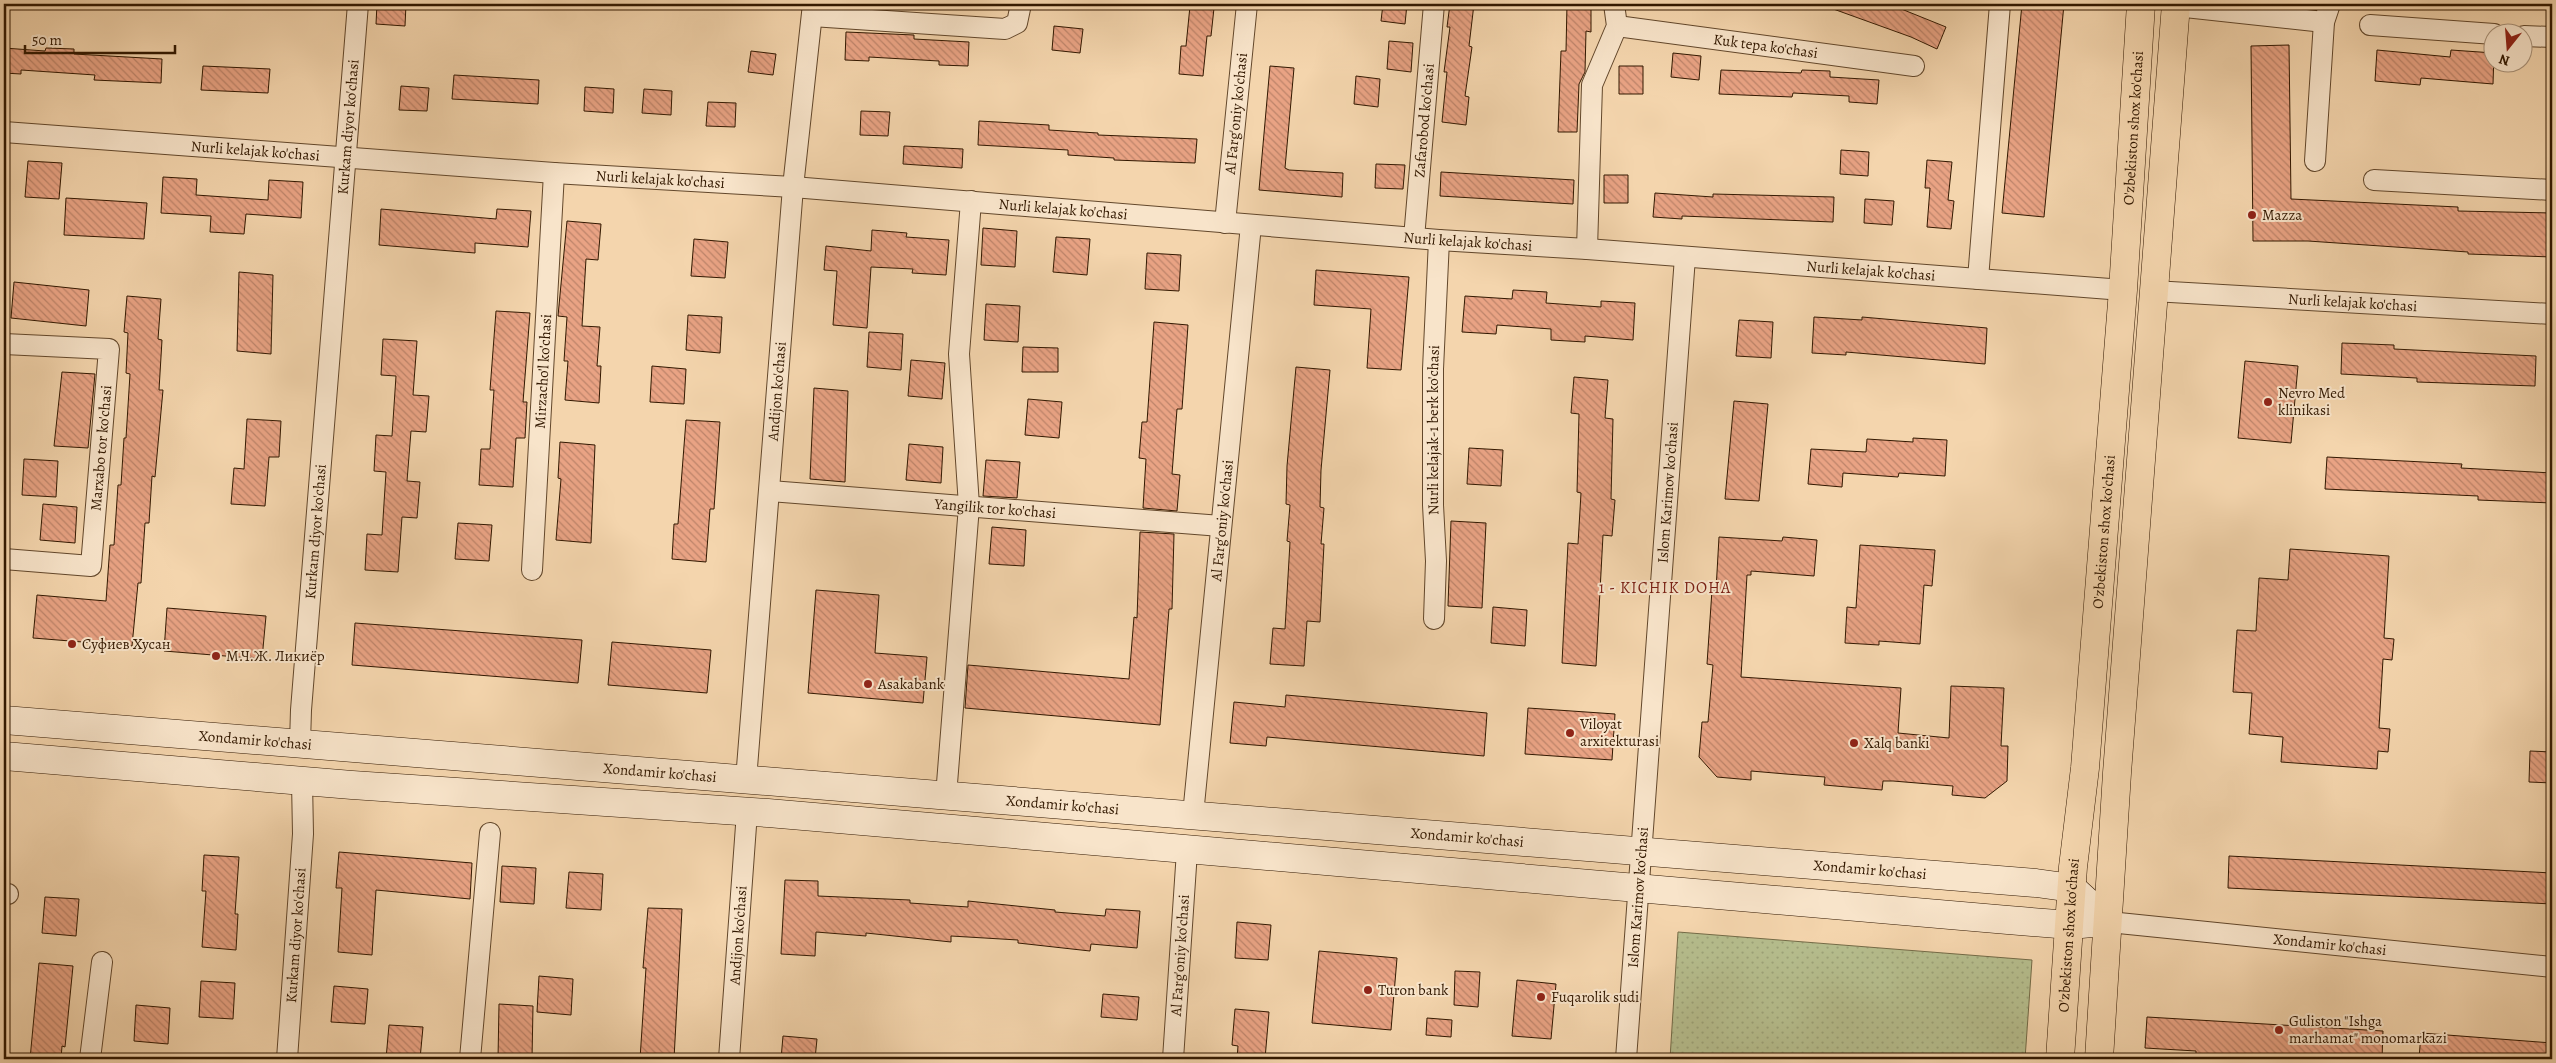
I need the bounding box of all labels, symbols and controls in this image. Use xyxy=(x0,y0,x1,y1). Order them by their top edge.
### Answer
scale bar xyxy=(25,22,175,54)
north arrow xyxy=(2484,22,2534,72)
street label: Kuk tepa ko'chasi xyxy=(1712,29,1819,63)
text: 50 m xyxy=(32,30,62,50)
text: N xyxy=(2497,49,2512,71)
street label: O'zbekiston shox ko'chasi xyxy=(2118,50,2148,206)
street label: Al Farg'oniy ko'chasi xyxy=(1220,52,1252,176)
street label: Kurkam diyor ko'chasi xyxy=(333,59,364,195)
street label: Zafarobod ko'chasi xyxy=(1409,62,1439,178)
street label: Nurli kelajak ko'chasi xyxy=(190,136,321,166)
street label: Nurli kelajak ko'chasi xyxy=(595,165,725,193)
street label: Nurli kelajak ko'chasi xyxy=(998,194,1128,224)
place label: Mazza xyxy=(2262,205,2302,225)
marker: Mazza xyxy=(2246,209,2258,221)
street label: Nurli kelajak ko'chasi xyxy=(1403,227,1533,256)
street label: Nurli kelajak ko'chasi xyxy=(1806,256,1936,286)
street label: Nurli kelajak ko'chasi xyxy=(2288,289,2418,316)
street label: Mirzacho'l ko'chasi xyxy=(530,313,556,429)
street label: Andijon ko'chasi xyxy=(763,341,791,443)
street label: Nurli kelajak-1 berk ko'chasi xyxy=(1423,345,1444,516)
place label: Nevro Med klinikasi xyxy=(2278,383,2346,420)
street label: Marxabo tor ko'chasi xyxy=(86,384,116,512)
marker: Nevro Med klinikasi xyxy=(2262,396,2274,408)
street label: Islom Karimov ko'chasi xyxy=(1653,421,1683,564)
street label: O'zbekiston shox ko'chasi xyxy=(2088,454,2120,610)
street label: Al Farg'oniy ko'chasi xyxy=(1206,459,1238,583)
street label: Kurkam diyor ko'chasi xyxy=(300,463,331,600)
street label: Yangilik tor ko'chasi xyxy=(933,494,1057,523)
district label: 1 - KICHIK DOHA xyxy=(1599,577,1731,599)
place label: Суфиев Хусан xyxy=(82,634,171,654)
marker: Суфиев Хусан xyxy=(66,638,78,650)
place label: М.Ч.Ж. Ликиёр xyxy=(226,646,325,666)
marker: М.Ч.Ж. Ликиёр xyxy=(210,650,222,662)
place label: Asakabank xyxy=(877,674,945,694)
marker: Asakabank xyxy=(862,678,874,690)
place label: Viloyat arxitekturasi xyxy=(1579,714,1659,751)
street label: Xondamir ko'chasi xyxy=(198,726,313,755)
marker: Viloyat arxitekturasi xyxy=(1564,727,1576,739)
place label: Xalq banki xyxy=(1864,733,1930,753)
marker: Xalq banki xyxy=(1848,737,1860,749)
street label: Xondamir ko'chasi xyxy=(602,758,717,787)
street label: Xondamir ko'chasi xyxy=(1005,790,1120,819)
street label: Xondamir ko'chasi xyxy=(1410,823,1525,852)
street label: Islom Karimov ko'chasi xyxy=(1623,826,1653,969)
street label: Xondamir ko'chasi xyxy=(1813,855,1927,884)
street label: O'zbekiston shox ko'chasi xyxy=(2053,857,2084,1013)
street label: Kurkam diyor ko'chasi xyxy=(281,867,311,1004)
street label: Andijon ko'chasi xyxy=(724,885,752,987)
street label: Al Farg'oniy ko'chasi xyxy=(1166,894,1194,1018)
street label: Xondamir ko'chasi xyxy=(2272,929,2387,960)
place label: Turon bank xyxy=(1378,980,1449,1000)
marker: Turon bank xyxy=(1362,984,1374,996)
place label: Fuqarolik sudi xyxy=(1551,987,1639,1007)
marker: Fuqarolik sudi xyxy=(1535,991,1547,1003)
place label: Guliston "Ishga marhamat" monomarkazi xyxy=(2289,1011,2447,1048)
marker: Guliston "Ishga marhamat" monomarkazi xyxy=(2273,1024,2285,1036)

